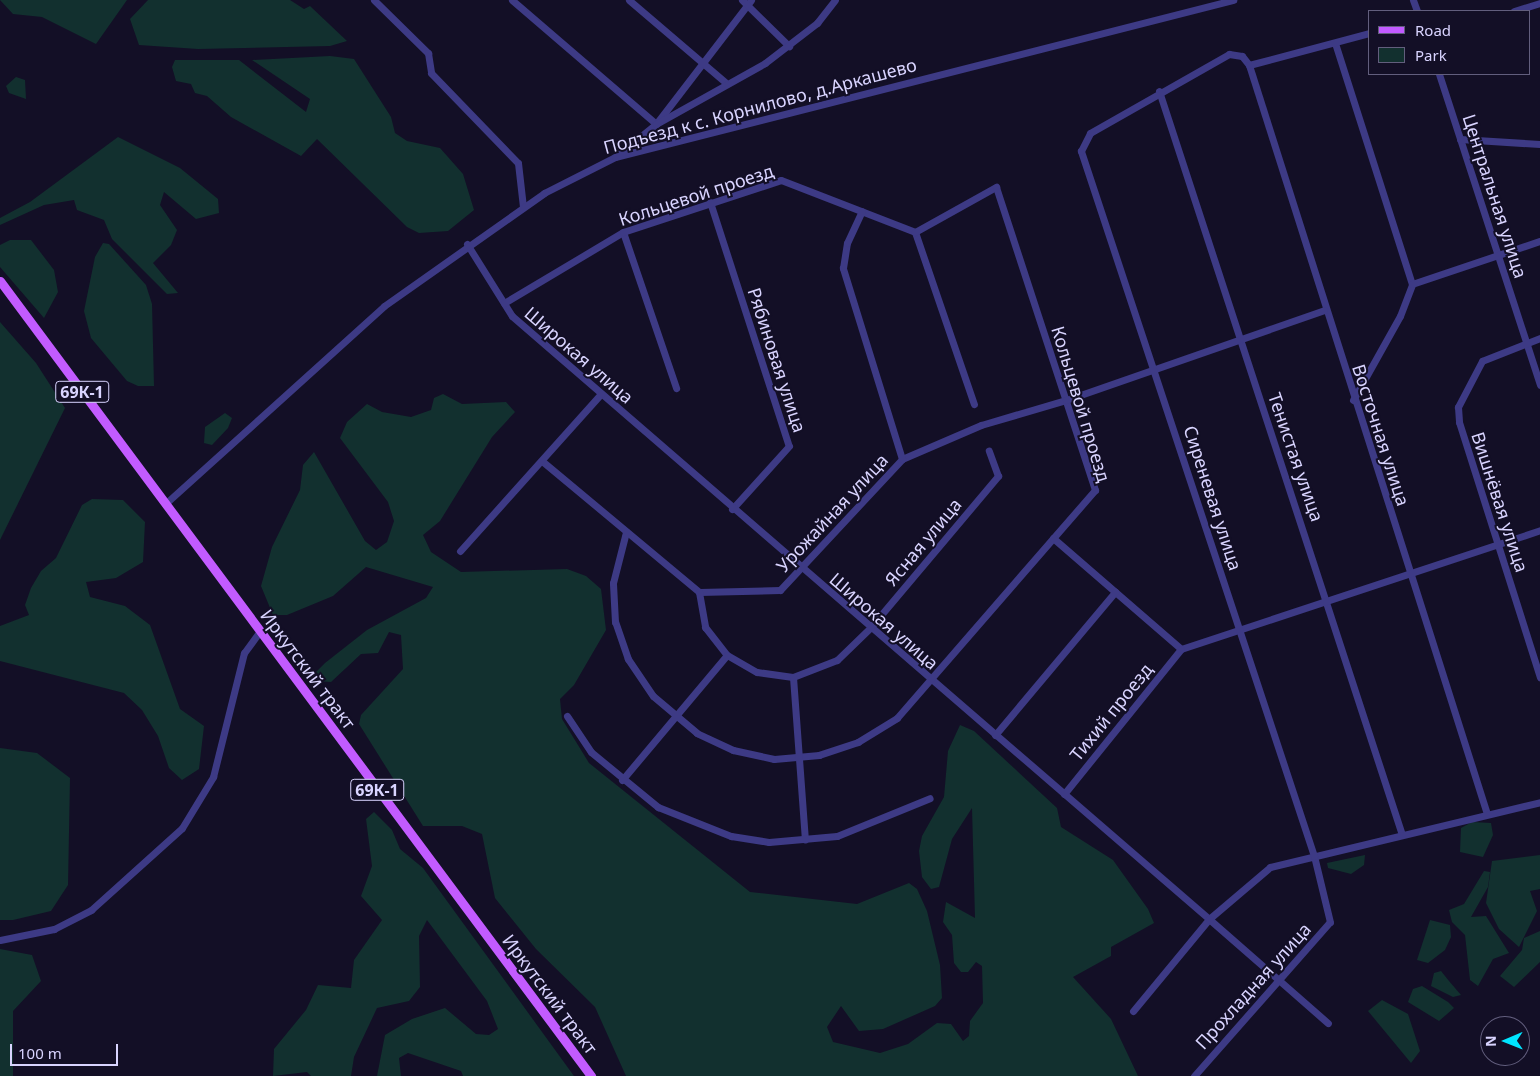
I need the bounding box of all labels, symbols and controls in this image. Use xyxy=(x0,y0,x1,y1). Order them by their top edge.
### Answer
legend xyxy=(1368,10,1530,75)
text: Road xyxy=(1415,20,1451,40)
text: Park xyxy=(1415,45,1447,65)
street label: Подъезд к с. Корнилово, д.Аркашево xyxy=(601,54,919,158)
street label: Центральная улица xyxy=(1458,111,1532,281)
street label: Кольцевой проезд xyxy=(616,160,776,230)
street label: Рябиновая улица xyxy=(743,285,811,435)
street label: Широкая улица xyxy=(520,302,638,408)
street label: Кольцевой проезд xyxy=(1047,323,1115,485)
street label: Восточная улица xyxy=(1348,361,1414,509)
road number: 69К-1 xyxy=(54,378,110,406)
street label: Тенистая улица xyxy=(1264,390,1328,524)
street label: Сиреневая улица xyxy=(1179,423,1247,573)
street label: Вишнёвая улица xyxy=(1467,429,1533,575)
street label: Урожайная улица xyxy=(772,449,892,577)
street label: Ясная улица xyxy=(880,494,966,590)
street label: Широкая улица xyxy=(825,568,943,674)
street label: Иркутский тракт xyxy=(256,605,360,733)
street label: Тихий проезд xyxy=(1065,659,1157,765)
road number: 69К-1 xyxy=(350,776,404,804)
street label: Прохладная улица xyxy=(1191,918,1315,1054)
street label: Иркутский тракт xyxy=(498,930,602,1058)
north arrow xyxy=(1480,1016,1530,1066)
scale bar xyxy=(12,1034,120,1066)
text: N xyxy=(1481,1035,1500,1047)
text: 100 m xyxy=(18,1043,62,1063)

